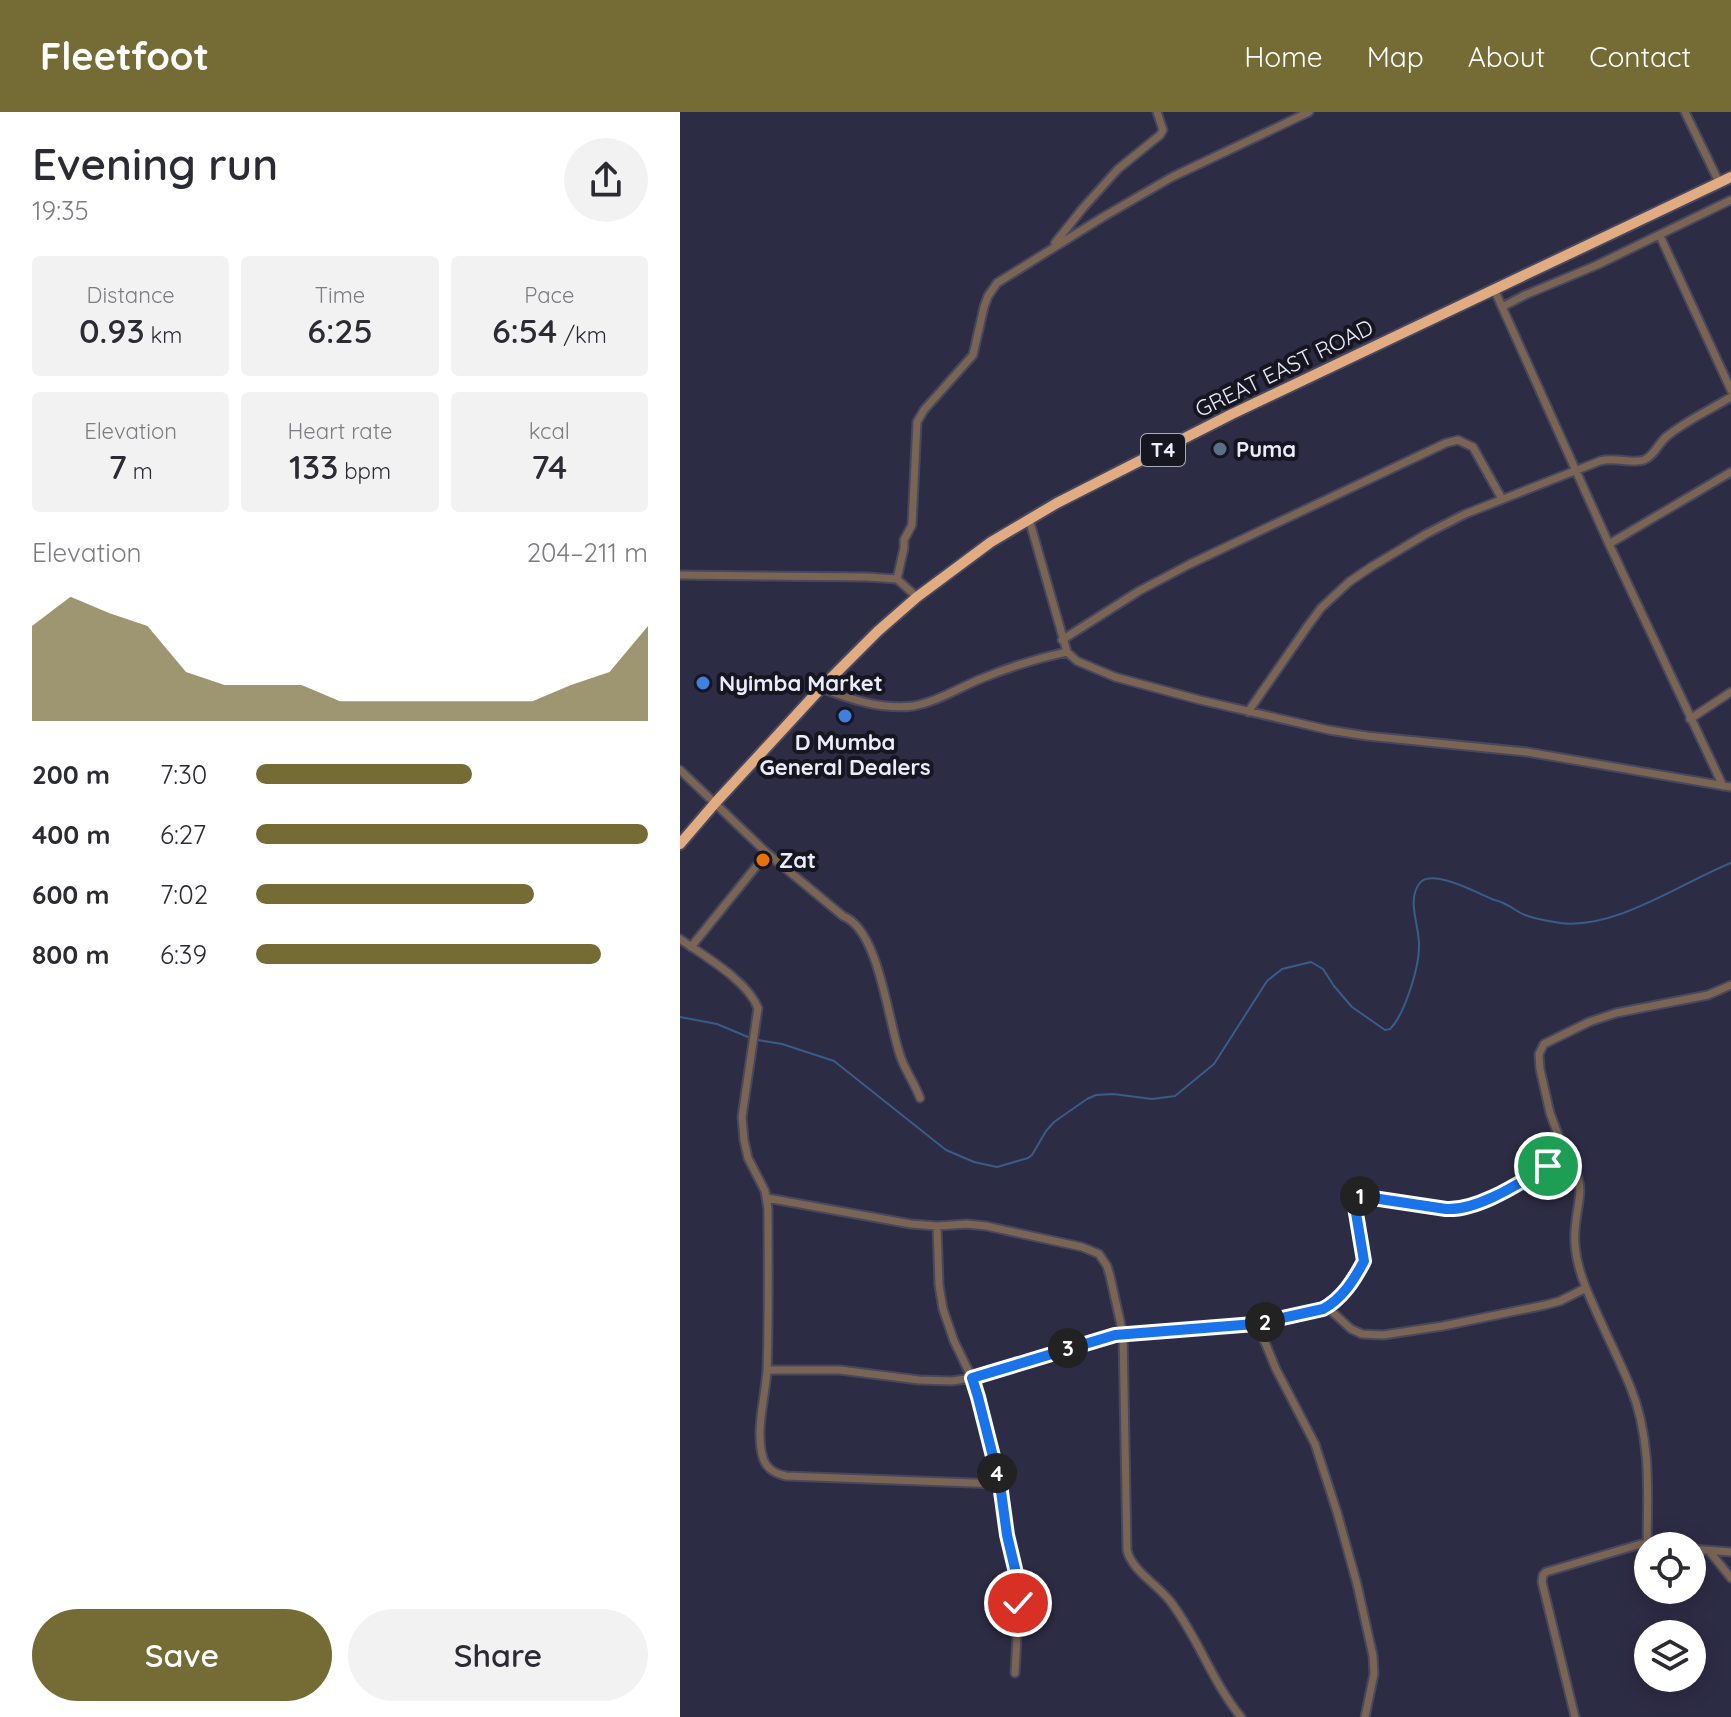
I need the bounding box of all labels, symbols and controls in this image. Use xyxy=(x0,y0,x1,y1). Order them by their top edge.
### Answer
text: Fleetfoot xyxy=(40,32,209,80)
text: Home xyxy=(1244,39,1323,74)
text: Map xyxy=(1367,39,1424,74)
text: About xyxy=(1468,39,1545,74)
text: Contact xyxy=(1589,39,1691,74)
text: Evening run xyxy=(32,136,278,191)
button: share xyxy=(564,138,648,222)
text: 19:35 xyxy=(32,194,89,227)
text: Distance xyxy=(87,281,175,309)
text: Time xyxy=(315,281,365,309)
text: Pace xyxy=(524,281,574,309)
text: 0.93 xyxy=(79,309,145,352)
text: 6:25 xyxy=(307,309,373,352)
text: 6:54 xyxy=(492,309,557,352)
street label: GREAT EAST ROAD xyxy=(1190,313,1378,423)
text: km xyxy=(145,321,182,349)
text: /km xyxy=(557,321,607,349)
text: Elevation xyxy=(84,417,177,445)
text: Heart rate xyxy=(288,417,392,445)
text: kcal xyxy=(529,417,570,445)
road number: T4 xyxy=(1141,434,1185,466)
place label: Puma xyxy=(1236,435,1296,463)
marker: Puma xyxy=(1211,440,1229,458)
text: 7 xyxy=(108,445,127,488)
text: 133 xyxy=(289,445,338,488)
text: 74 xyxy=(531,445,567,488)
text: m xyxy=(127,457,153,485)
text: bpm xyxy=(338,457,391,485)
text: Elevation xyxy=(32,536,142,569)
text: 204–211 m xyxy=(527,536,648,569)
place label: Nyimba Market xyxy=(719,669,883,697)
marker: Nyimba Market xyxy=(694,674,712,692)
marker: D Mumba General Dealers xyxy=(836,707,854,725)
place label: D Mumba General Dealers xyxy=(759,728,931,781)
text: 200 m xyxy=(32,758,110,791)
text: 7:30 xyxy=(160,758,207,791)
text: 400 m xyxy=(32,818,110,851)
text: 6:27 xyxy=(160,818,206,851)
place label: Zat xyxy=(779,846,816,874)
marker: Zat xyxy=(754,851,772,869)
text: 600 m xyxy=(32,878,110,911)
text: 7:02 xyxy=(160,878,208,911)
text: 800 m xyxy=(32,938,109,971)
text: 6:39 xyxy=(160,938,207,971)
pin xyxy=(1514,1132,1582,1200)
icon: arrive xyxy=(1526,1144,1570,1188)
pin: 1 xyxy=(1340,1176,1380,1216)
text: 1 xyxy=(1356,1182,1364,1210)
pin: 2 xyxy=(1245,1302,1285,1342)
text: 2 xyxy=(1259,1308,1271,1336)
pin: 3 xyxy=(1048,1328,1088,1368)
text: 3 xyxy=(1062,1334,1074,1362)
pin: 4 xyxy=(977,1453,1017,1493)
text: 4 xyxy=(991,1459,1003,1487)
map controls xyxy=(1634,1532,1706,1692)
button: locate xyxy=(1634,1532,1706,1604)
pin xyxy=(984,1569,1052,1637)
icon: check xyxy=(996,1581,1040,1625)
button: Save xyxy=(32,1609,332,1701)
button: Share xyxy=(348,1609,648,1701)
button: layers xyxy=(1634,1620,1706,1692)

